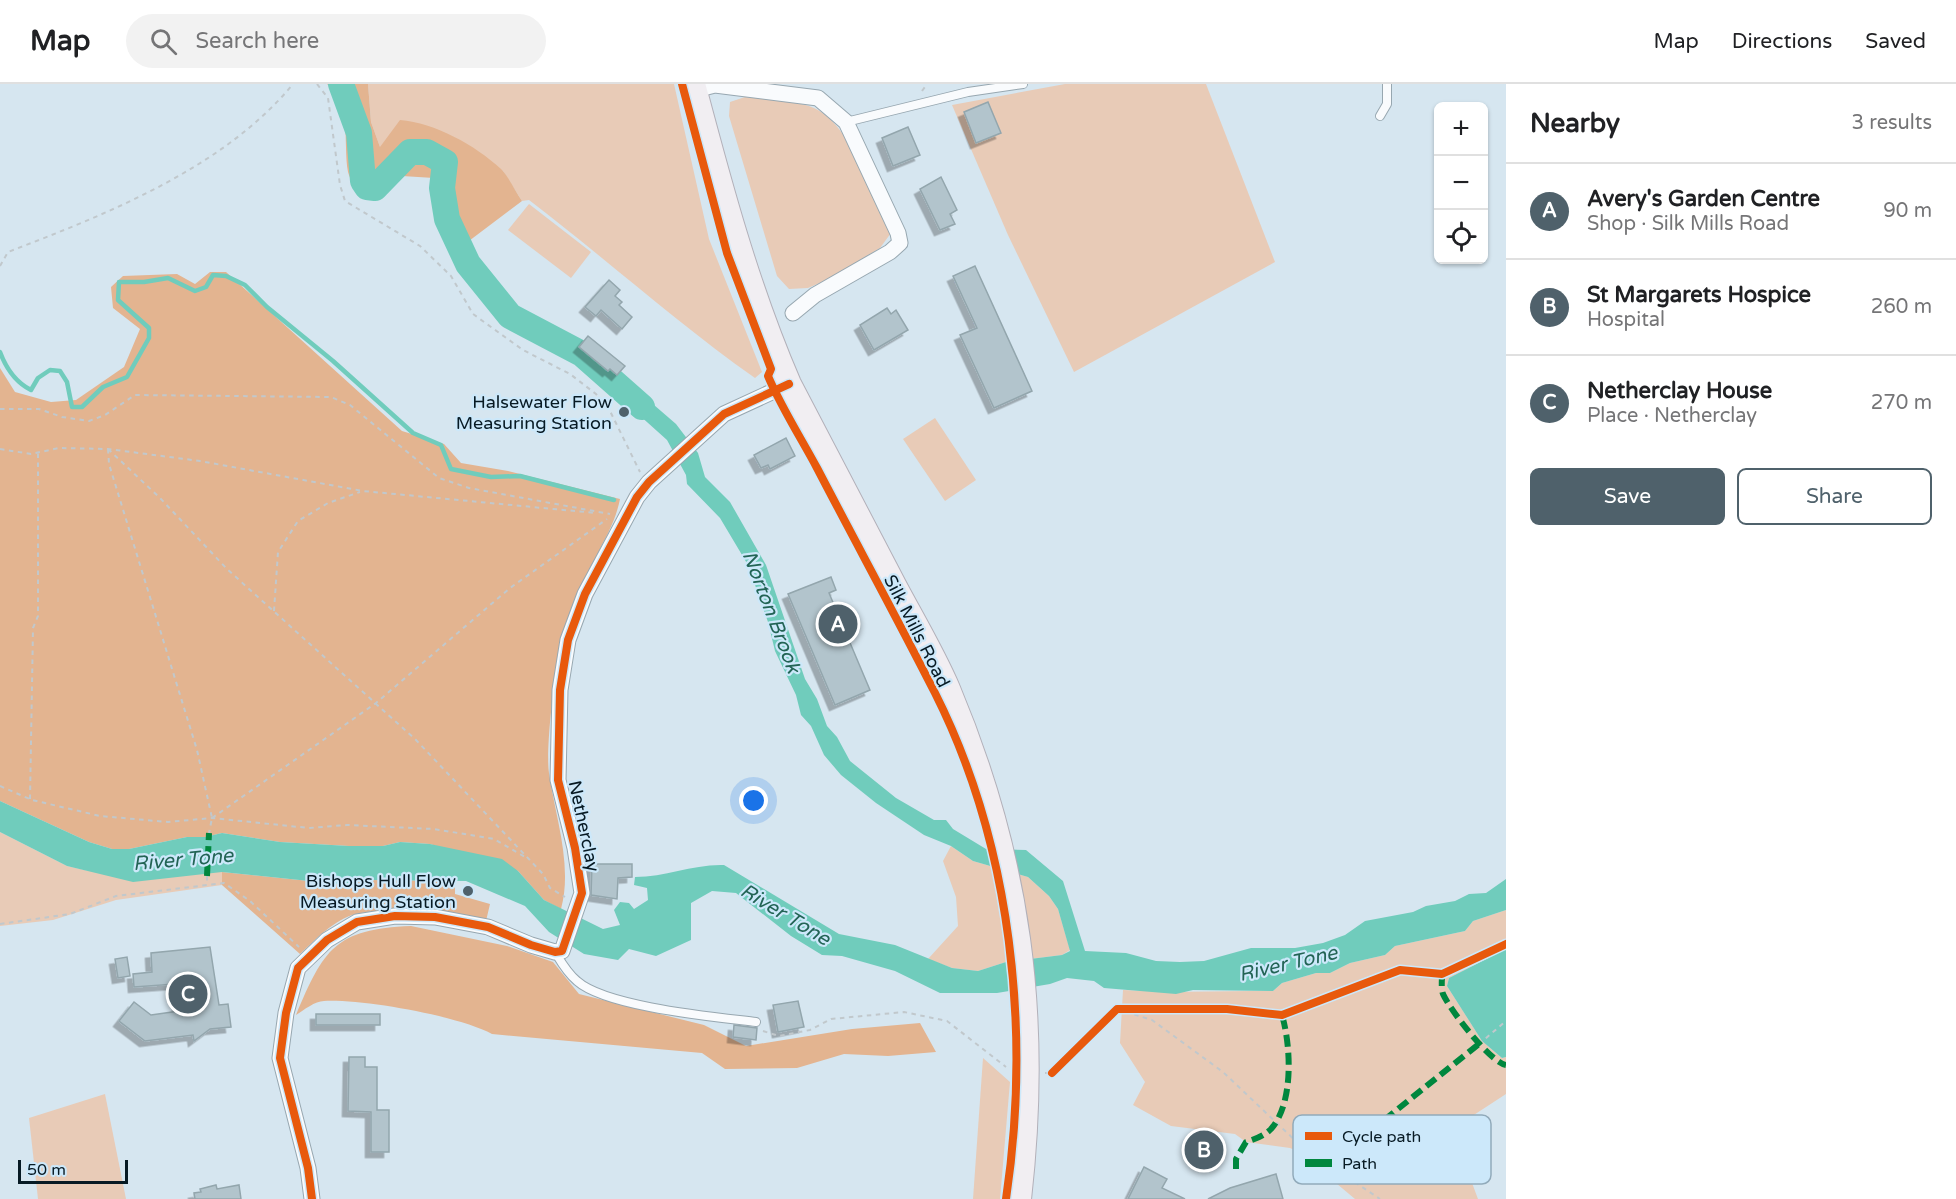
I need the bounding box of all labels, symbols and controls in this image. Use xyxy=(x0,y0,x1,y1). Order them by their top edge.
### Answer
search box xyxy=(126,14,546,68)
text: Map xyxy=(30,24,90,58)
icon: search xyxy=(147,25,180,58)
text: Search here xyxy=(195,28,319,54)
text: Map xyxy=(1653,29,1699,54)
text: Directions xyxy=(1732,29,1832,54)
text: Saved xyxy=(1865,29,1926,54)
map controls xyxy=(1434,102,1488,264)
button: + xyxy=(1434,102,1488,156)
text: Nearby xyxy=(1530,108,1620,139)
text: 3 results xyxy=(1852,111,1932,135)
button: − xyxy=(1434,156,1488,210)
text: Avery's Garden Centre xyxy=(1587,186,1820,212)
text: A xyxy=(1542,199,1557,223)
text: 90 m xyxy=(1883,199,1932,223)
button: locate xyxy=(1434,210,1488,264)
text: Shop · Silk Mills Road xyxy=(1587,212,1789,236)
text: St Margarets Hospice xyxy=(1587,282,1811,308)
text: B xyxy=(1543,295,1556,319)
text: 260 m xyxy=(1871,295,1932,319)
text: Hospital xyxy=(1587,308,1665,332)
text: Netherclay House xyxy=(1587,378,1772,404)
place label: Halsewater Flow Measuring Station xyxy=(456,391,612,434)
text: C xyxy=(1543,391,1556,415)
text: 270 m xyxy=(1871,391,1932,415)
text: Place · Netherclay xyxy=(1587,404,1757,428)
marker: Halsewater Flow Measuring Station xyxy=(617,405,631,419)
button: Save xyxy=(1530,468,1725,525)
button: Share xyxy=(1737,468,1932,525)
water label: Norton Brook xyxy=(737,548,806,678)
street label: Silk Mills Road xyxy=(879,571,955,691)
pin: A xyxy=(818,602,858,646)
street label: Netherclay xyxy=(564,778,604,874)
your location xyxy=(739,786,768,815)
water label: River Tone xyxy=(132,844,236,876)
place label: Bishops Hull Flow Measuring Station xyxy=(300,870,456,913)
water label: River Tone xyxy=(736,879,836,952)
marker: Bishops Hull Flow Measuring Station xyxy=(461,884,475,898)
water label: River Tone xyxy=(1236,941,1341,987)
pin: C xyxy=(168,972,207,1016)
legend xyxy=(1293,1115,1491,1184)
text: Cycle path xyxy=(1342,1127,1421,1147)
pin: B xyxy=(1184,1128,1224,1172)
text: Path xyxy=(1342,1154,1377,1174)
scale bar xyxy=(18,1157,128,1184)
text: 50 m xyxy=(27,1160,66,1180)

